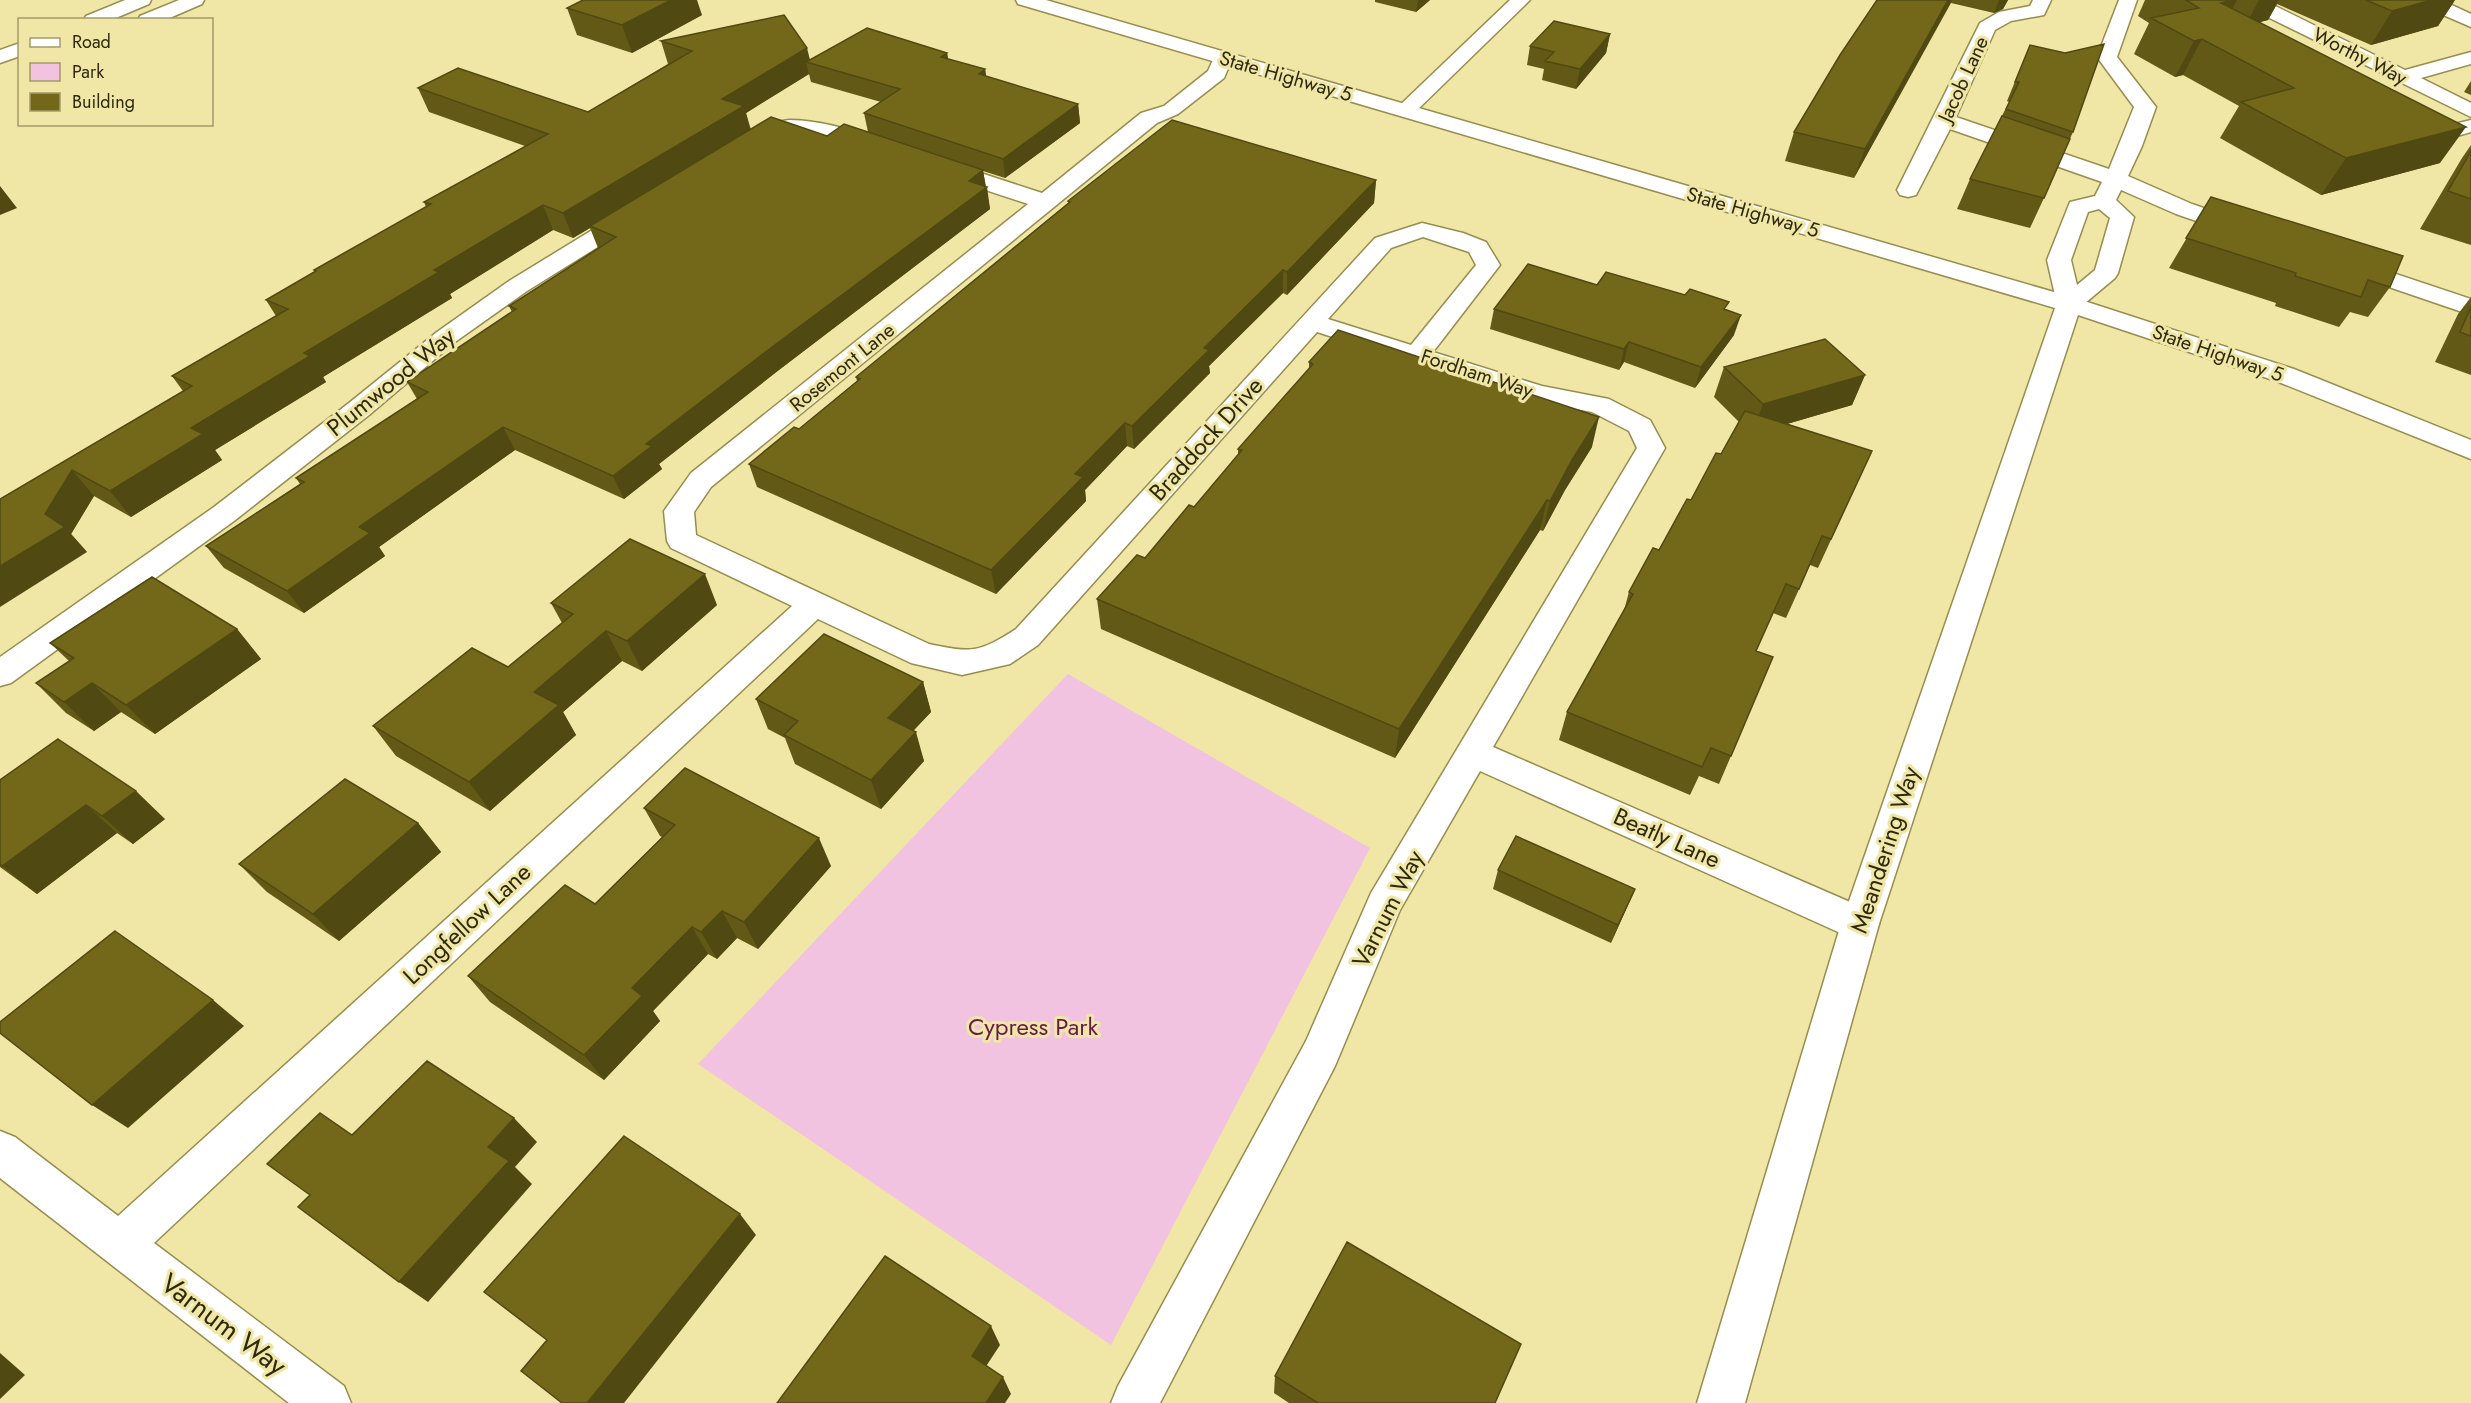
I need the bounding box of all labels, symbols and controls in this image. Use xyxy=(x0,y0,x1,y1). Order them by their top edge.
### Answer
legend xyxy=(18,18,213,126)
street label: Worthy Way xyxy=(2308,20,2412,93)
text: Road xyxy=(72,29,111,55)
street label: Jacob Lane xyxy=(1930,32,1996,130)
street label: State Highway 5 xyxy=(1216,44,1356,109)
text: Park xyxy=(72,59,104,85)
text: Building xyxy=(72,89,135,115)
street label: State Highway 5 xyxy=(1683,180,1823,245)
street label: Rosemont Lane xyxy=(784,316,901,419)
street label: State Highway 5 xyxy=(2148,317,2287,389)
street label: Plumwood Way xyxy=(319,319,463,444)
street label: Fordham Way xyxy=(1417,342,1537,405)
street label: Braddock Drive xyxy=(1140,369,1271,508)
street label: Meandering Way xyxy=(1841,762,1928,938)
street label: Beatly Lane xyxy=(1608,798,1726,877)
street label: Varnum Way xyxy=(1343,844,1432,974)
street label: Longfellow Lane xyxy=(395,855,539,992)
park label: Cypress Park xyxy=(968,1009,1099,1044)
street label: Varnum Way xyxy=(152,1263,296,1386)

